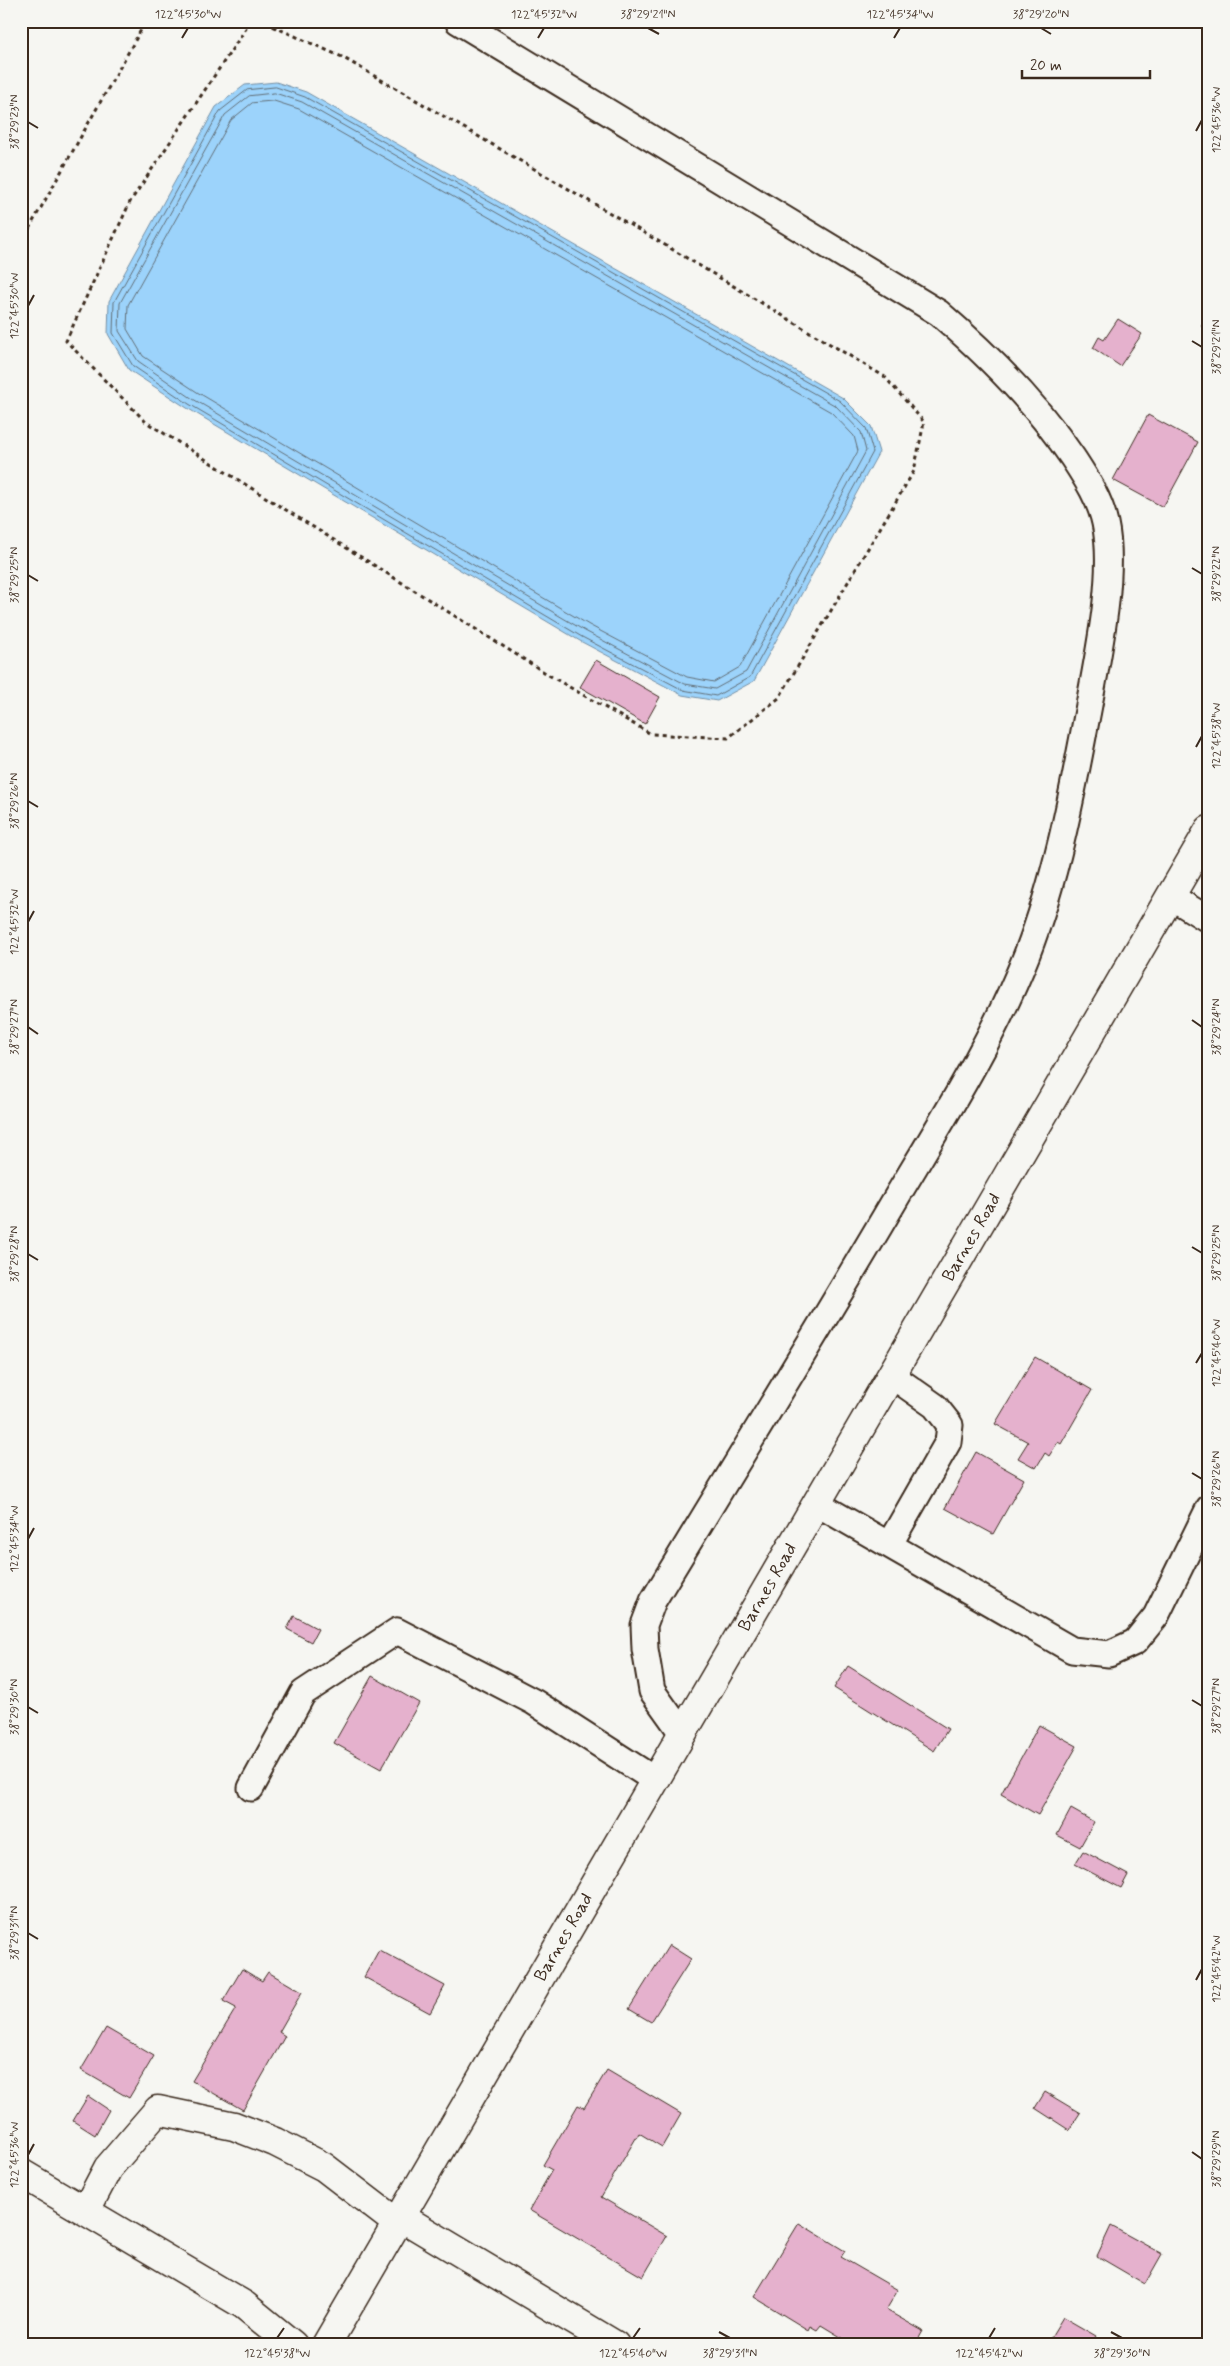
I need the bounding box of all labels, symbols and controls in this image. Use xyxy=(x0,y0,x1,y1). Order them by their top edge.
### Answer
text: 122°45'30"W xyxy=(155,7,221,23)
text: 122°45'32"W xyxy=(511,7,577,23)
text: 38°29'21"N xyxy=(620,7,676,23)
text: 122°45'34"W xyxy=(867,7,934,23)
text: 38°29'20"N xyxy=(1013,7,1069,23)
scale bar xyxy=(1022,48,1150,80)
text: 20 m xyxy=(1030,56,1062,76)
text: 122°45'36"W xyxy=(1209,87,1225,153)
text: 38°29'23"N xyxy=(7,95,23,149)
text: 122°45'30"W xyxy=(7,273,23,339)
text: 38°29'21"N xyxy=(1209,319,1225,375)
text: 38°29'22"N xyxy=(1209,546,1225,602)
text: 38°29'25"N xyxy=(7,547,23,603)
text: 122°45'38"W xyxy=(1209,703,1225,769)
text: 38°29'26"N xyxy=(7,773,23,829)
text: 122°45'32"W xyxy=(7,889,23,955)
text: 38°29'24"N xyxy=(1209,998,1225,1056)
text: 38°29'27"N xyxy=(7,999,23,1055)
street label: Barnes Road xyxy=(937,1189,1007,1286)
text: 38°29'25"N xyxy=(1209,1225,1225,1281)
text: 38°29'28"N xyxy=(7,1226,23,1282)
text: 122°45'40"W xyxy=(1209,1319,1225,1387)
text: 38°29'26"N xyxy=(1209,1451,1225,1507)
text: 122°45'34"W xyxy=(7,1505,23,1572)
street label: Barnes Road xyxy=(733,1539,803,1636)
text: 38°29'27"N xyxy=(1209,1678,1225,1734)
text: 38°29'30"N xyxy=(7,1679,23,1735)
street label: Barnes Road xyxy=(529,1889,599,1986)
text: 38°29'31"N xyxy=(7,1906,23,1960)
text: 122°45'42"W xyxy=(1209,1935,1225,2003)
text: 122°45'36"W xyxy=(7,2122,23,2188)
text: 38°29'29"N xyxy=(1209,2130,1225,2188)
text: 122°45'38"W xyxy=(244,2346,310,2362)
text: 122°45'40"W xyxy=(599,2346,667,2362)
text: 38°29'31"N xyxy=(703,2346,757,2362)
text: 122°45'42"W xyxy=(955,2346,1023,2362)
text: 38°29'30"N xyxy=(1094,2346,1150,2362)

